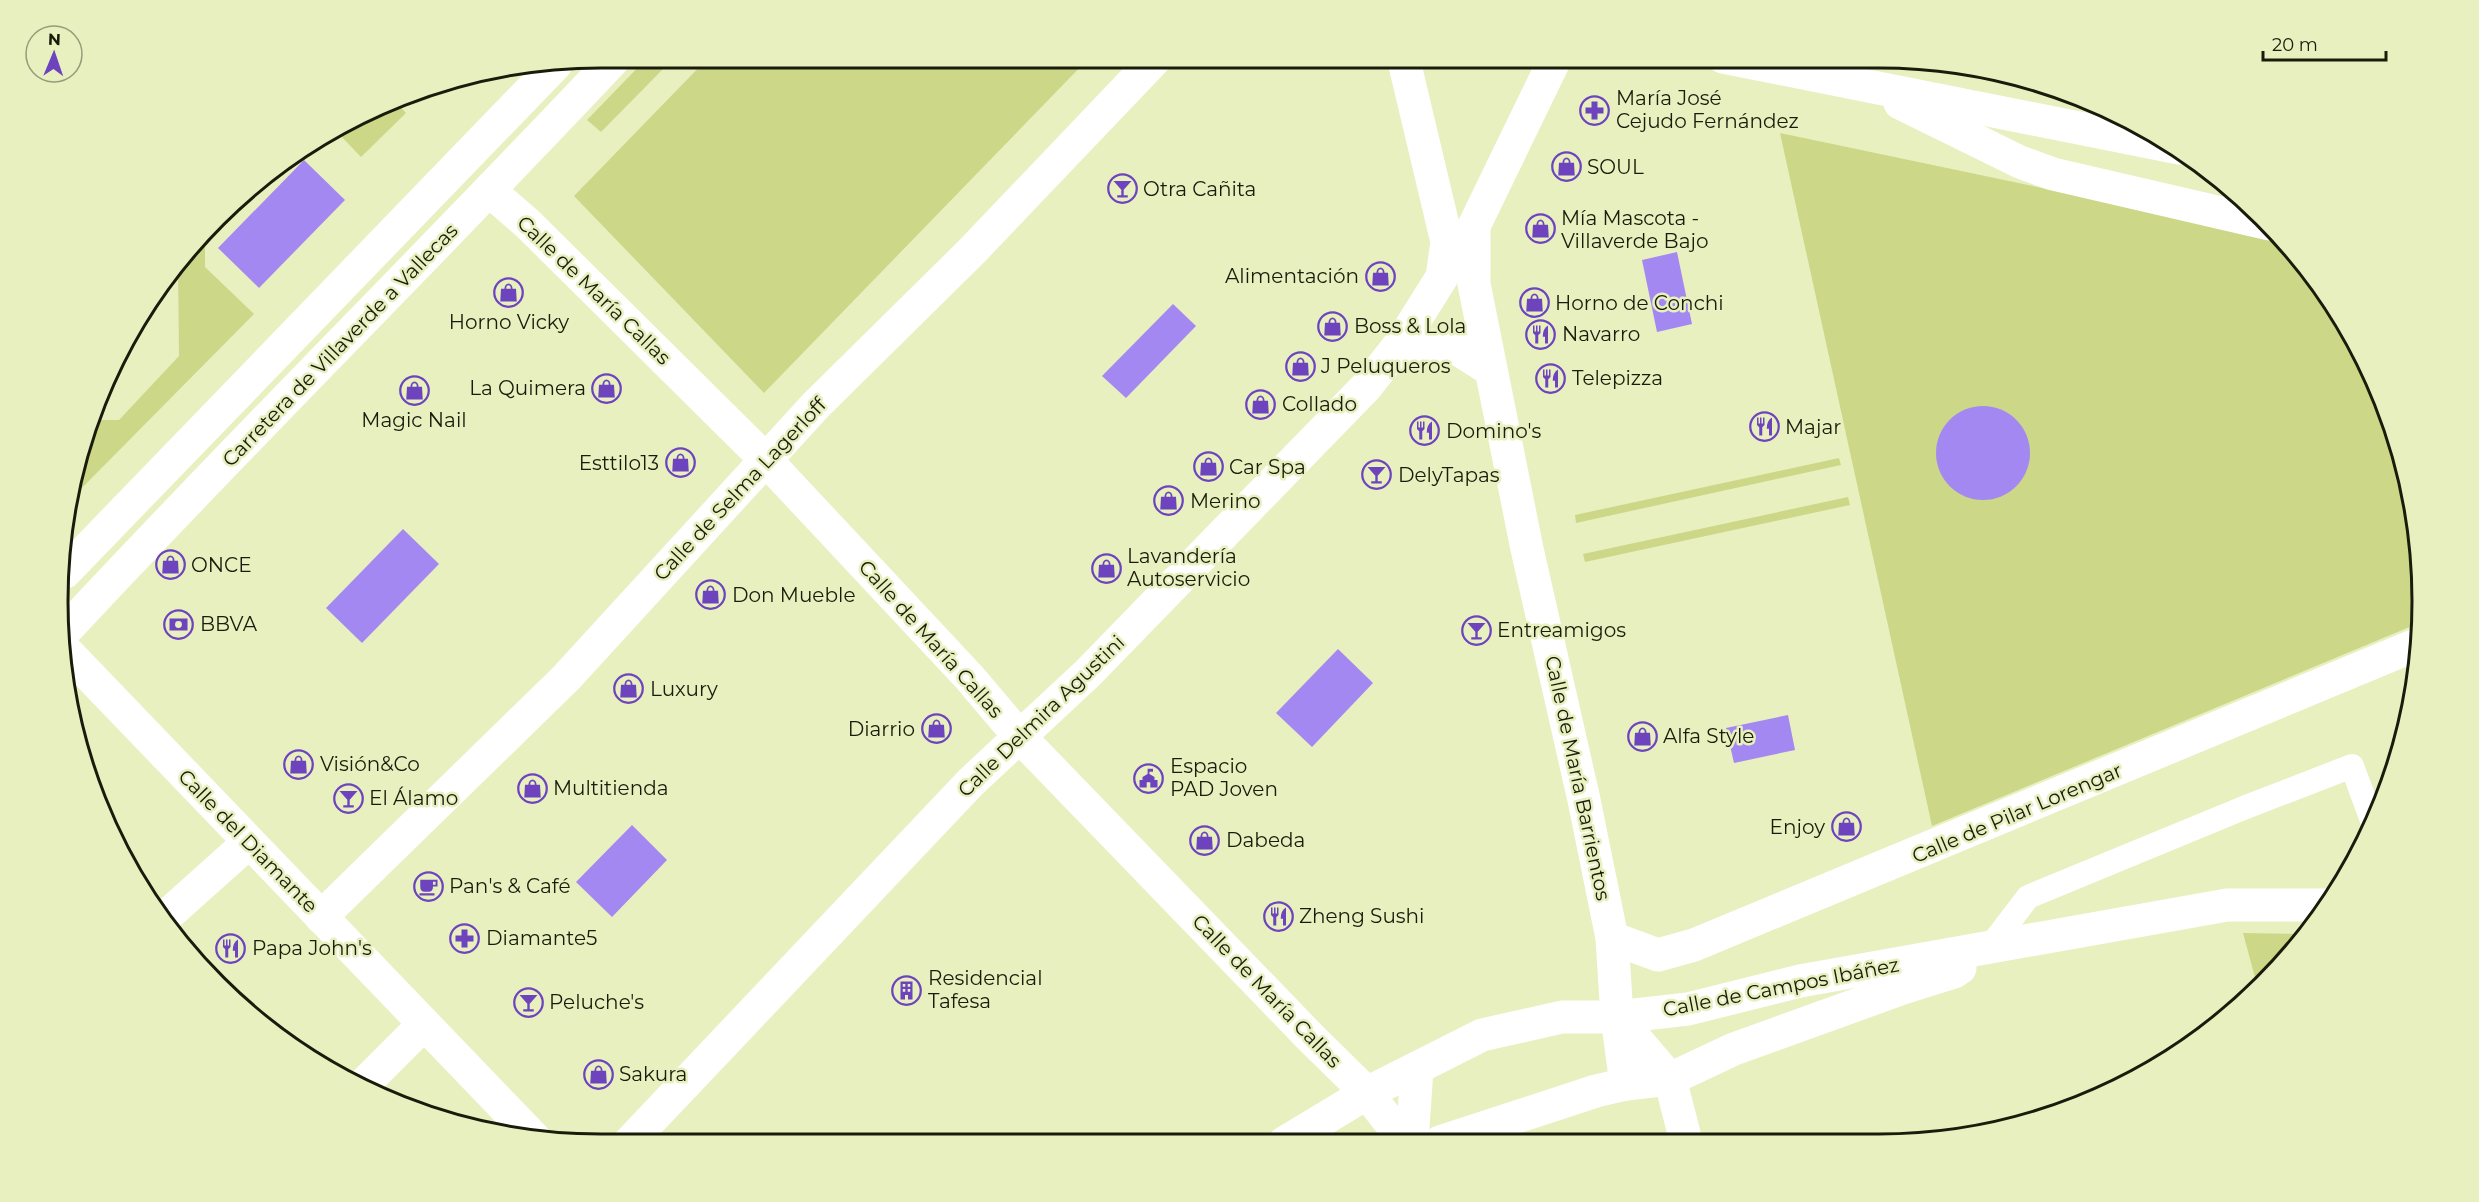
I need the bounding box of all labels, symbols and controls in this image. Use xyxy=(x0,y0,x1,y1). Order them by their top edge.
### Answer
north arrow xyxy=(24,24,84,84)
scale bar xyxy=(2263,24,2386,62)
text: N xyxy=(48,30,61,49)
text: 20 m xyxy=(2272,34,2318,56)
place label: María José Cejudo Fernández xyxy=(1616,86,1799,133)
pharmacy icon: María José Cejudo Fernández xyxy=(1579,94,1611,126)
shop icon: SOUL xyxy=(1550,151,1582,183)
place label: SOUL xyxy=(1587,155,1644,179)
bar icon: Otra Cañita xyxy=(1106,173,1138,205)
place label: Otra Cañita xyxy=(1143,177,1256,201)
place label: Mía Mascota - Villaverde Bajo xyxy=(1561,206,1709,253)
street label: Calle de María Callas xyxy=(512,210,676,370)
shop icon: Mía Mascota - Villaverde Bajo xyxy=(1524,213,1556,245)
street label: Carretera de Villaverde a Vallecas xyxy=(217,218,463,471)
shop icon: Alimentación xyxy=(1364,260,1396,292)
place label: Alimentación xyxy=(1225,264,1359,288)
shop icon: Horno Vicky xyxy=(493,276,525,308)
shop icon: Horno de Conchi xyxy=(1518,287,1550,319)
place label: Horno de Conchi xyxy=(1555,291,1724,315)
place label: Horno Vicky xyxy=(449,310,569,334)
shop icon: Boss & Lola xyxy=(1317,310,1349,342)
place label: Boss & Lola xyxy=(1354,314,1466,338)
restaurant icon: Navarro xyxy=(1525,318,1557,350)
place label: Navarro xyxy=(1562,322,1640,346)
shop icon: J Peluqueros xyxy=(1284,350,1316,382)
place label: J Peluqueros xyxy=(1320,354,1451,378)
restaurant icon: Telepizza xyxy=(1535,362,1567,394)
place label: Telepizza xyxy=(1572,366,1663,390)
shop icon: La Quimera xyxy=(591,372,623,404)
shop icon: Magic Nail xyxy=(398,374,430,406)
place label: La Quimera xyxy=(469,376,586,400)
shop icon: Collado xyxy=(1245,388,1277,420)
street label: Calle de Selma Lagerloff xyxy=(649,392,832,586)
place label: Collado xyxy=(1282,392,1357,416)
place label: Magic Nail xyxy=(361,408,467,432)
restaurant icon: Majar xyxy=(1748,411,1780,443)
restaurant icon: Domino's xyxy=(1409,415,1441,447)
place label: Majar xyxy=(1785,415,1841,439)
place label: Domino's xyxy=(1446,419,1541,443)
shop icon: Esttilo13 xyxy=(664,447,696,479)
place label: Esttilo13 xyxy=(579,451,659,475)
shop icon: Car Spa xyxy=(1192,451,1224,483)
place label: Car Spa xyxy=(1229,455,1306,479)
bar icon: DelyTapas xyxy=(1361,459,1393,491)
place label: DelyTapas xyxy=(1398,463,1500,487)
shop icon: Merino xyxy=(1153,485,1185,517)
place label: Merino xyxy=(1190,489,1261,513)
place label: Lavandería Autoservicio xyxy=(1127,544,1250,591)
shop icon: ONCE xyxy=(154,549,186,581)
shop icon: Lavandería Autoservicio xyxy=(1090,552,1122,584)
place label: ONCE xyxy=(191,553,252,577)
street label: Calle de María Callas xyxy=(854,555,1008,723)
shop icon: Don Mueble xyxy=(695,579,727,611)
place label: Don Mueble xyxy=(732,583,855,607)
bank icon: BBVA xyxy=(163,608,195,640)
place label: BBVA xyxy=(200,612,258,636)
bar icon: Entreamigos xyxy=(1460,614,1492,646)
place label: Entreamigos xyxy=(1497,618,1626,642)
street label: Calle Delmira Agustini xyxy=(953,630,1129,802)
street label: Calle de María Barrientos xyxy=(1540,653,1616,903)
shop icon: Luxury xyxy=(613,673,645,705)
place label: Luxury xyxy=(650,677,718,701)
shop icon: Diarrio xyxy=(920,713,952,745)
place label: Diarrio xyxy=(848,717,915,741)
shop icon: Alfa Style xyxy=(1626,720,1658,752)
place label: Alfa Style xyxy=(1663,724,1754,748)
shop icon: Visión&Co xyxy=(283,748,315,780)
place label: Visión&Co xyxy=(320,752,420,776)
place label: Espacio PAD Joven xyxy=(1170,754,1278,801)
street label: Calle de Pilar Lorengar xyxy=(1908,758,2126,868)
public building icon: Espacio PAD Joven xyxy=(1133,762,1165,794)
street label: Calle del Diamante xyxy=(173,764,323,918)
shop icon: Multitienda xyxy=(516,772,548,804)
place label: Multitienda xyxy=(553,776,669,800)
bar icon: El Álamo xyxy=(332,782,364,814)
place label: El Álamo xyxy=(369,786,458,810)
shop icon: Enjoy xyxy=(1830,811,1862,843)
place label: Enjoy xyxy=(1770,815,1825,839)
shop icon: Dabeda xyxy=(1189,824,1221,856)
place label: Dabeda xyxy=(1226,828,1305,852)
cafe icon: Pan's & Café xyxy=(412,870,444,902)
place label: Pan's & Café xyxy=(449,874,571,898)
restaurant icon: Zheng Sushi xyxy=(1262,900,1294,932)
place label: Zheng Sushi xyxy=(1299,904,1424,928)
street label: Calle de María Callas xyxy=(1187,909,1347,1073)
pharmacy icon: Diamante5 xyxy=(449,922,481,954)
place label: Diamante5 xyxy=(486,926,597,950)
restaurant icon: Papa John's xyxy=(215,932,247,964)
place label: Papa John's xyxy=(252,936,372,960)
street label: Calle de Campos Ibáñez xyxy=(1661,952,1901,1022)
place label: Residencial Tafesa xyxy=(928,966,1043,1013)
building icon: Residencial Tafesa xyxy=(891,974,923,1006)
bar icon: Peluche's xyxy=(512,986,544,1018)
place label: Peluche's xyxy=(549,990,644,1014)
shop icon: Sakura xyxy=(582,1058,614,1090)
place label: Sakura xyxy=(619,1062,687,1086)

